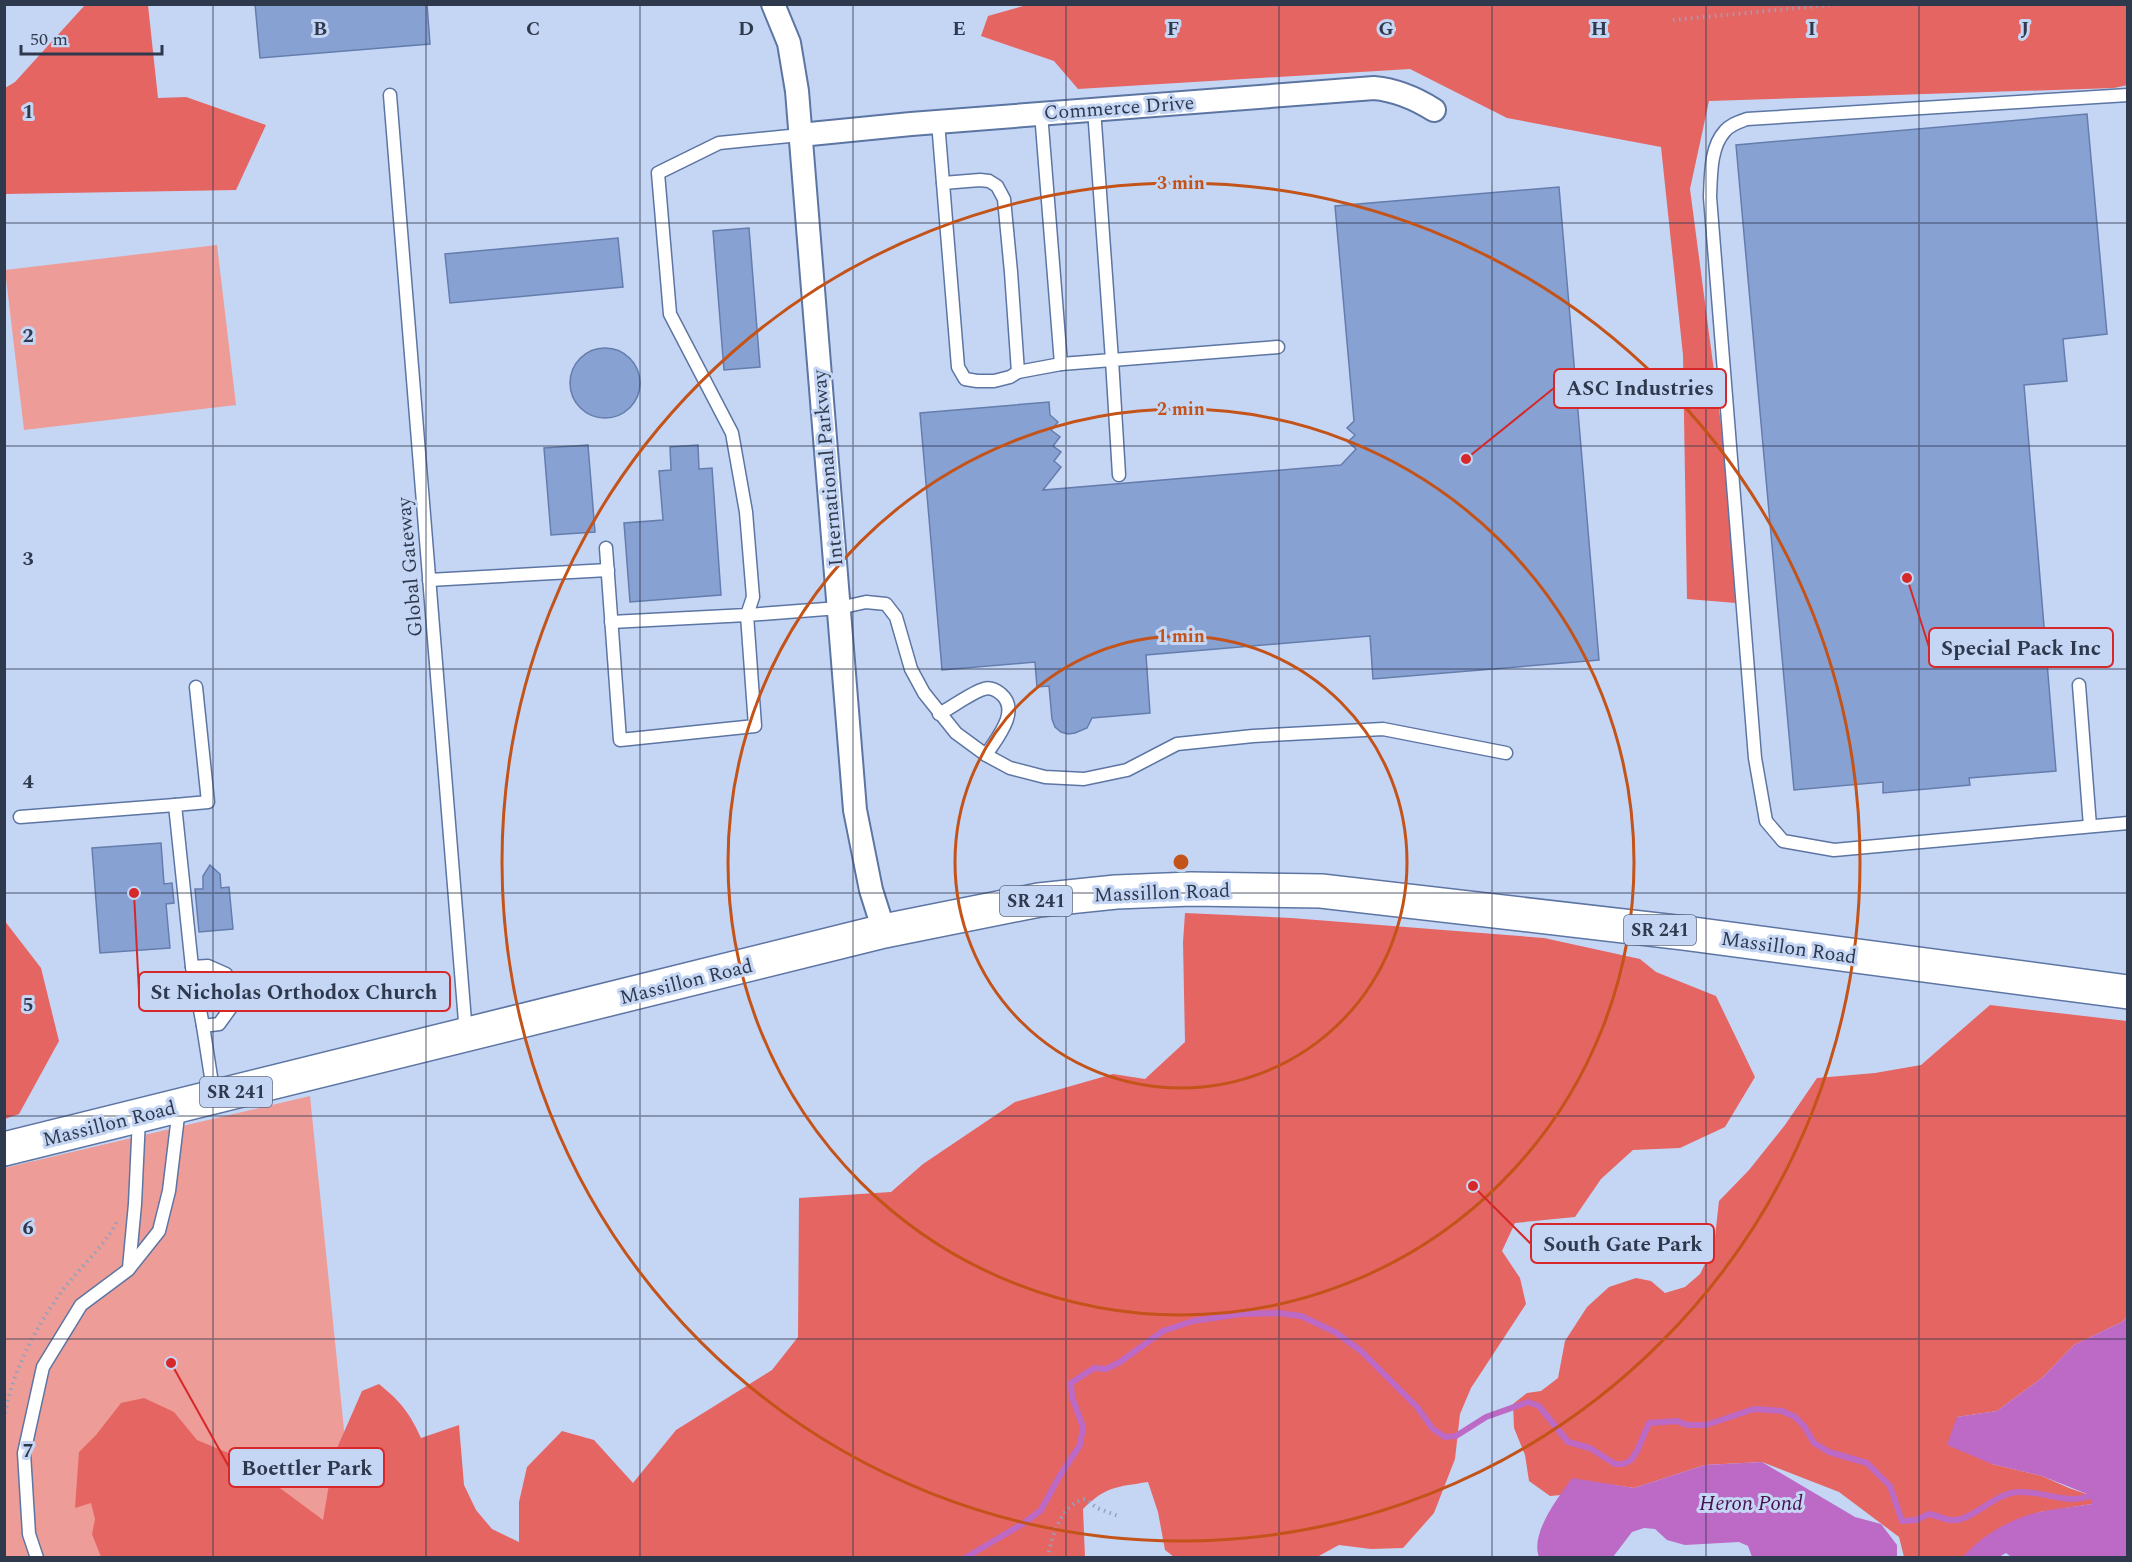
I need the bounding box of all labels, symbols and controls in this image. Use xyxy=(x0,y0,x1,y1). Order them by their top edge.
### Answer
text: B xyxy=(313,14,327,44)
text: C xyxy=(526,14,540,44)
text: D xyxy=(738,14,754,44)
text: E xyxy=(952,14,966,44)
text: F xyxy=(1167,14,1179,44)
text: G xyxy=(1378,14,1394,44)
text: H xyxy=(1591,14,1607,44)
text: I xyxy=(1808,14,1816,44)
text: J xyxy=(2021,14,2029,44)
scale bar xyxy=(21,18,162,56)
text: 50 m xyxy=(30,26,68,53)
street label: Commerce Drive xyxy=(1043,88,1195,128)
text: 1 xyxy=(22,97,34,127)
text: 3 min xyxy=(1157,170,1205,197)
text: 2 xyxy=(22,321,34,351)
street label: International Parkway xyxy=(804,367,852,567)
callout: ASC Industries xyxy=(1554,369,1726,408)
text: ASC Industries xyxy=(1566,373,1714,405)
text: 2 min xyxy=(1157,396,1205,423)
street label: Global Gateway xyxy=(389,494,431,638)
text: 3 xyxy=(22,544,34,574)
text: 1 min xyxy=(1157,623,1205,650)
callout: Special Pack Inc xyxy=(1929,628,2113,667)
text: Special Pack Inc xyxy=(1941,633,2101,665)
text: 4 xyxy=(22,767,34,797)
centre of rings xyxy=(1171,852,1191,872)
street label: Massillon Road xyxy=(1093,876,1231,910)
road number: SR 241 xyxy=(1000,886,1072,916)
road number: SR 241 xyxy=(1624,915,1696,945)
street label: Massillon Road xyxy=(1719,924,1859,972)
street label: Massillon Road xyxy=(616,951,756,1013)
callout: St Nicholas Orthodox Church xyxy=(139,972,450,1011)
text: St Nicholas Orthodox Church xyxy=(151,977,437,1009)
text: 5 xyxy=(22,990,34,1020)
road number: SR 241 xyxy=(200,1077,272,1107)
street label: Massillon Road xyxy=(39,1093,179,1155)
text: 6 xyxy=(22,1213,34,1243)
callout: South Gate Park xyxy=(1531,1224,1714,1263)
text: South Gate Park xyxy=(1543,1229,1703,1261)
text: 7 xyxy=(22,1436,34,1466)
callout: Boettler Park xyxy=(229,1448,384,1487)
text: Boettler Park xyxy=(241,1453,373,1485)
water label: Heron Pond xyxy=(1699,1488,1803,1520)

